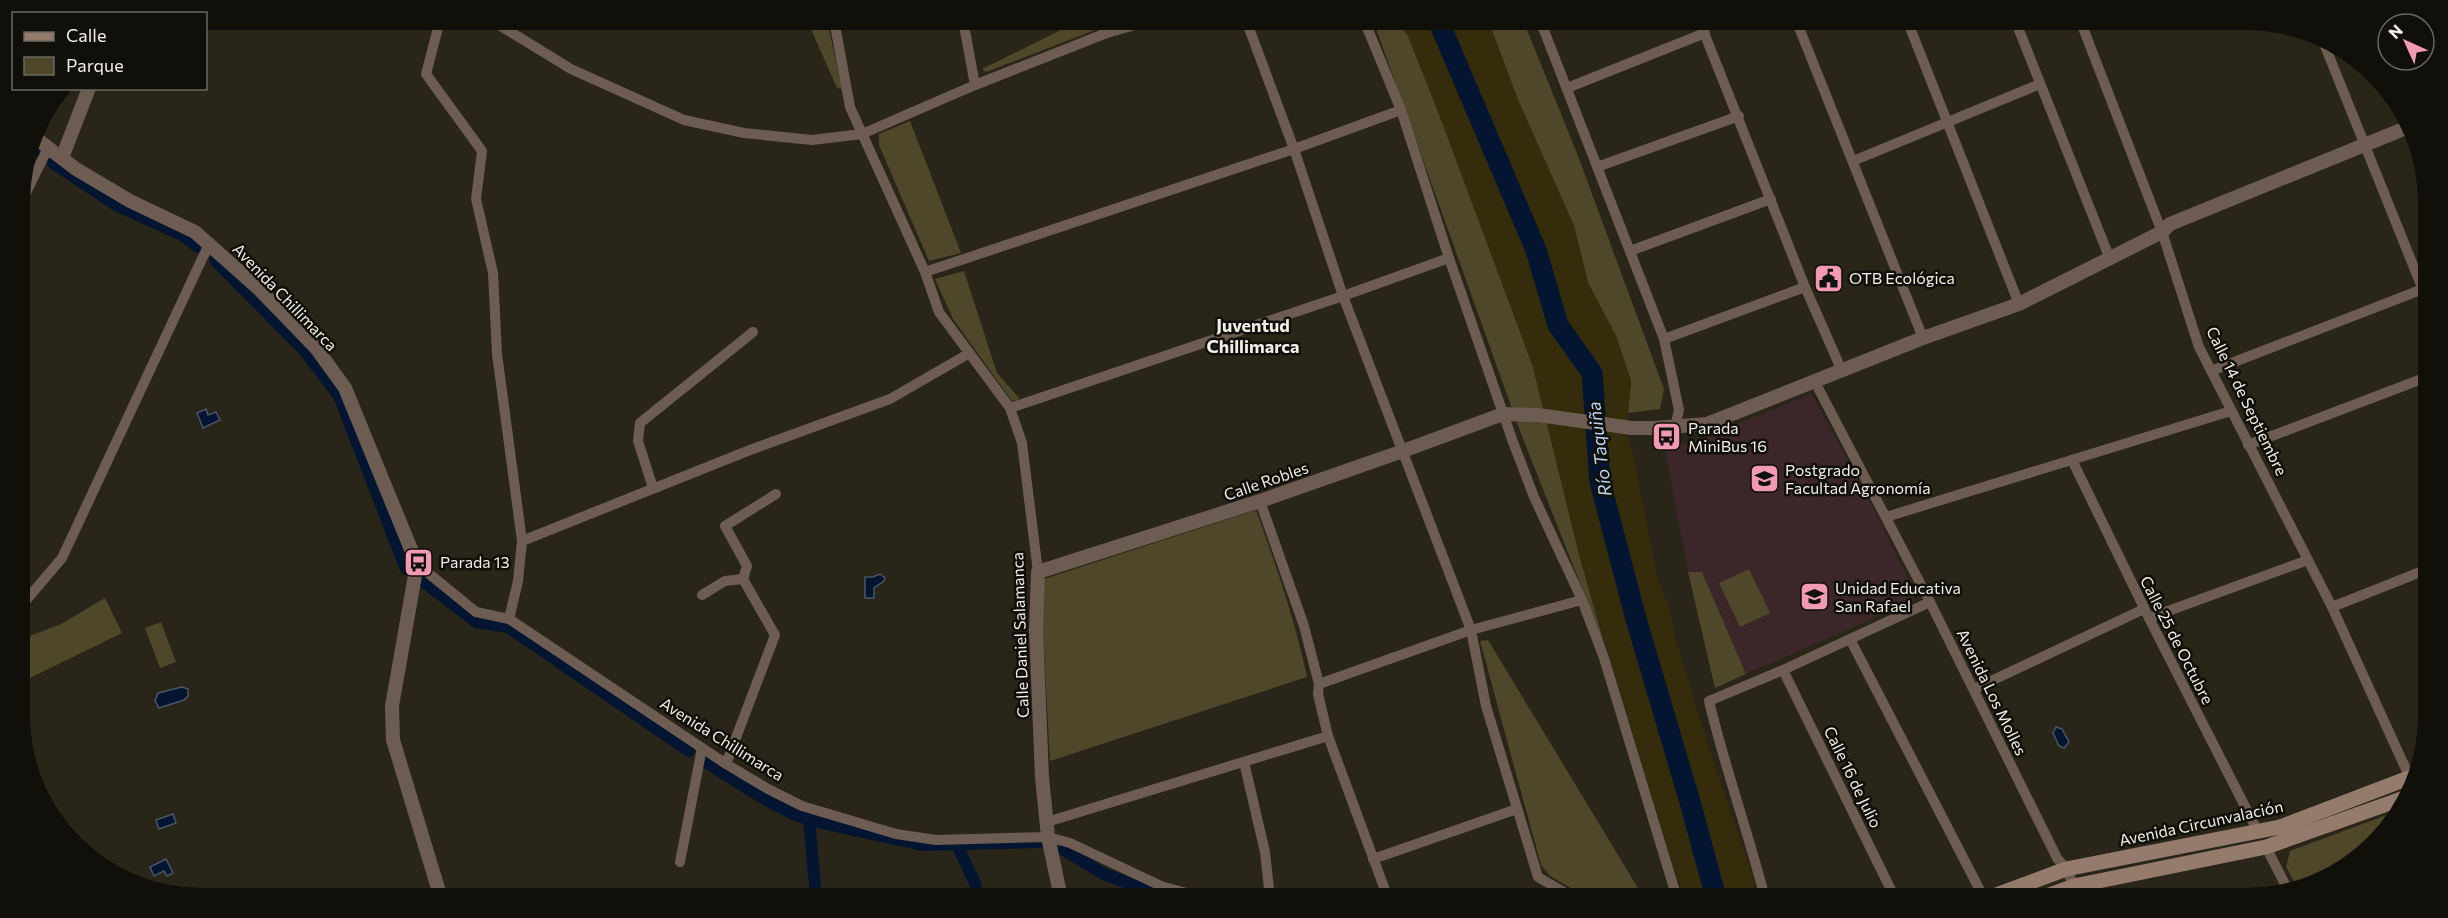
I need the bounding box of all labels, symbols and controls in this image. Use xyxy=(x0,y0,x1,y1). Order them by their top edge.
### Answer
legend xyxy=(12,12,207,90)
north arrow xyxy=(2376,12,2436,72)
text: N xyxy=(2384,20,2406,42)
text: Calle xyxy=(66,24,106,46)
text: Parque xyxy=(66,54,124,76)
street label: Avenida Chillimarca xyxy=(229,239,341,354)
public building icon: OTB Ecológica xyxy=(1812,262,1844,294)
place label: OTB Ecológica xyxy=(1849,268,1955,287)
district label: Juventud Chillimarca xyxy=(1206,314,1300,357)
street label: Calle 14 de Septiembre xyxy=(2203,323,2292,478)
water label: Río Taquiña xyxy=(1582,401,1616,498)
place label: Parada MiniBus 16 xyxy=(1688,418,1767,455)
bus stop icon: Parada MiniBus 16 xyxy=(1651,421,1683,453)
street label: Calle Robles xyxy=(1221,457,1311,504)
place label: Postgrado Facultad Agronomía xyxy=(1785,460,1931,497)
school or university icon: Postgrado Facultad Agronomía xyxy=(1748,463,1780,495)
bus stop icon: Parada 13 xyxy=(403,546,435,578)
place label: Parada 13 xyxy=(440,552,510,571)
street label: Calle Daniel Salamanca xyxy=(1007,552,1032,718)
street label: Calle 25 de Octubre xyxy=(2137,572,2218,707)
place label: Unidad Educativa San Rafael xyxy=(1835,578,1961,615)
school or university icon: Unidad Educativa San Rafael xyxy=(1798,581,1830,613)
street label: Avenida Los Molles xyxy=(1954,625,2031,758)
street label: Avenida Chillimarca xyxy=(657,693,787,784)
street label: Calle 16 de Julio xyxy=(1821,723,1886,831)
street label: Avenida Circunvalación xyxy=(2117,796,2285,849)

